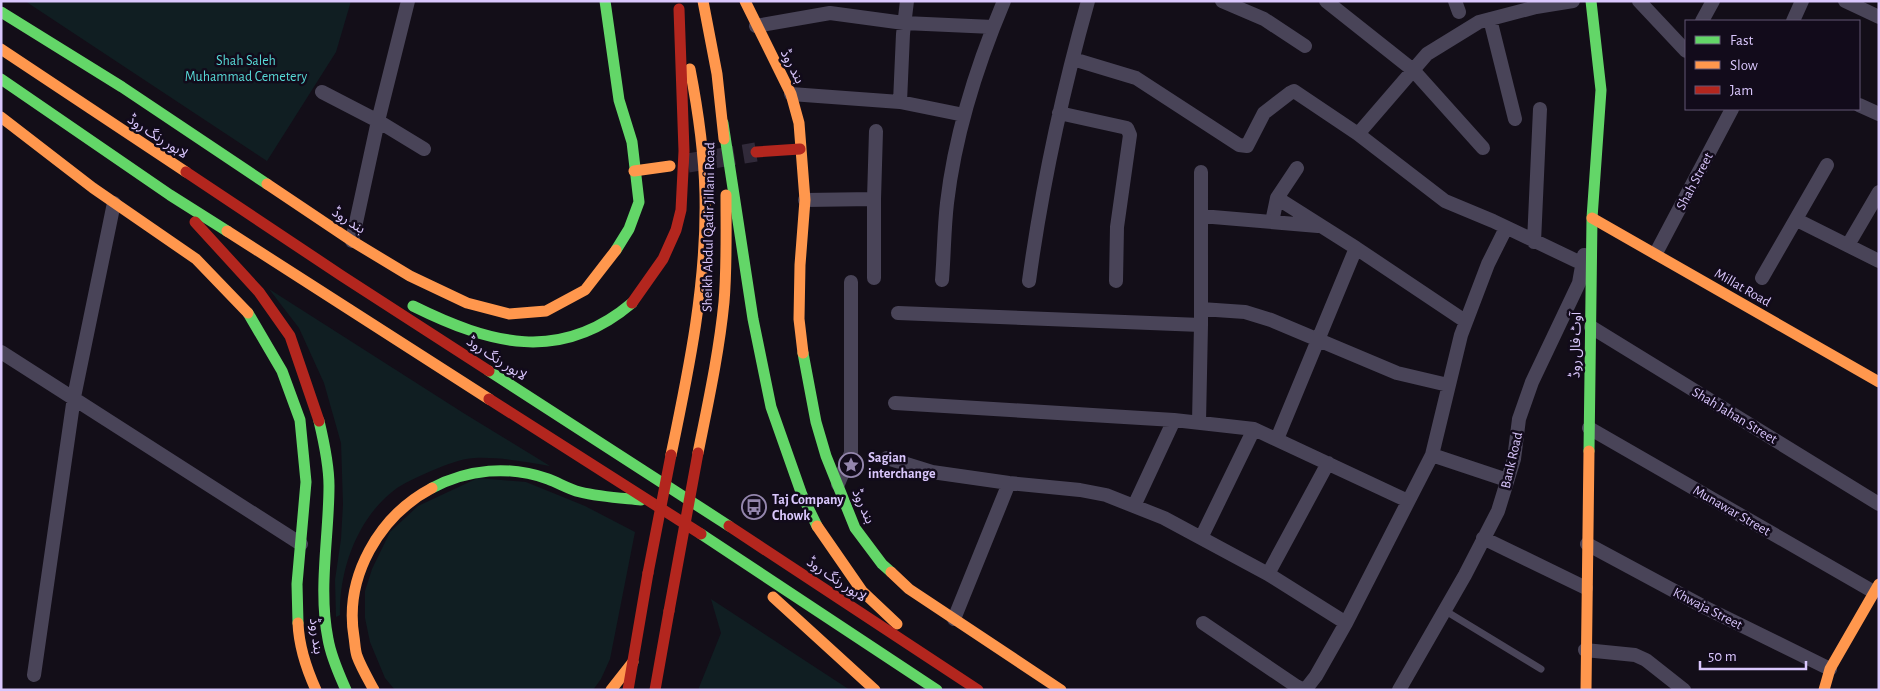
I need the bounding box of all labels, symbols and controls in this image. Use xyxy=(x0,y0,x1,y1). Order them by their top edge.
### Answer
legend xyxy=(1685,20,1860,110)
text: Fast xyxy=(1730,33,1754,48)
street label: بند روڈ xyxy=(777,46,808,87)
park label: Shah Saleh Muhammad Cemetery xyxy=(185,54,307,84)
text: Slow xyxy=(1730,58,1758,73)
text: Jam xyxy=(1730,83,1753,98)
street label: لاہور رنگ روڈ xyxy=(124,111,191,162)
street label: Sheikh Abdul Qadir Jillani Road xyxy=(701,142,717,312)
street label: Shah Street xyxy=(1674,150,1716,212)
street label: بند روڈ xyxy=(329,204,368,238)
street label: Millat Road xyxy=(1712,266,1773,310)
street label: آوٹ فال روڈ xyxy=(1567,311,1585,378)
street label: لاہور رنگ روڈ xyxy=(463,333,530,384)
street label: Shah Jahan Street xyxy=(1690,385,1780,447)
street label: Bank Road xyxy=(1499,431,1525,490)
place label: Sagian interchange xyxy=(868,451,936,481)
place icon: Sagian interchange xyxy=(838,452,864,478)
street label: Munawar Street xyxy=(1690,483,1773,539)
street label: بند روڈ xyxy=(848,486,878,526)
place label: Taj Company Chowk xyxy=(772,493,844,523)
bus stop icon: Taj Company Chowk xyxy=(741,494,767,520)
street label: لاہور رنگ روڈ xyxy=(804,554,870,606)
street label: Khwaja Street xyxy=(1671,585,1745,633)
street label: بند روڈ xyxy=(306,617,327,655)
scale bar xyxy=(1700,638,1806,670)
text: 50 m xyxy=(1708,649,1737,664)

